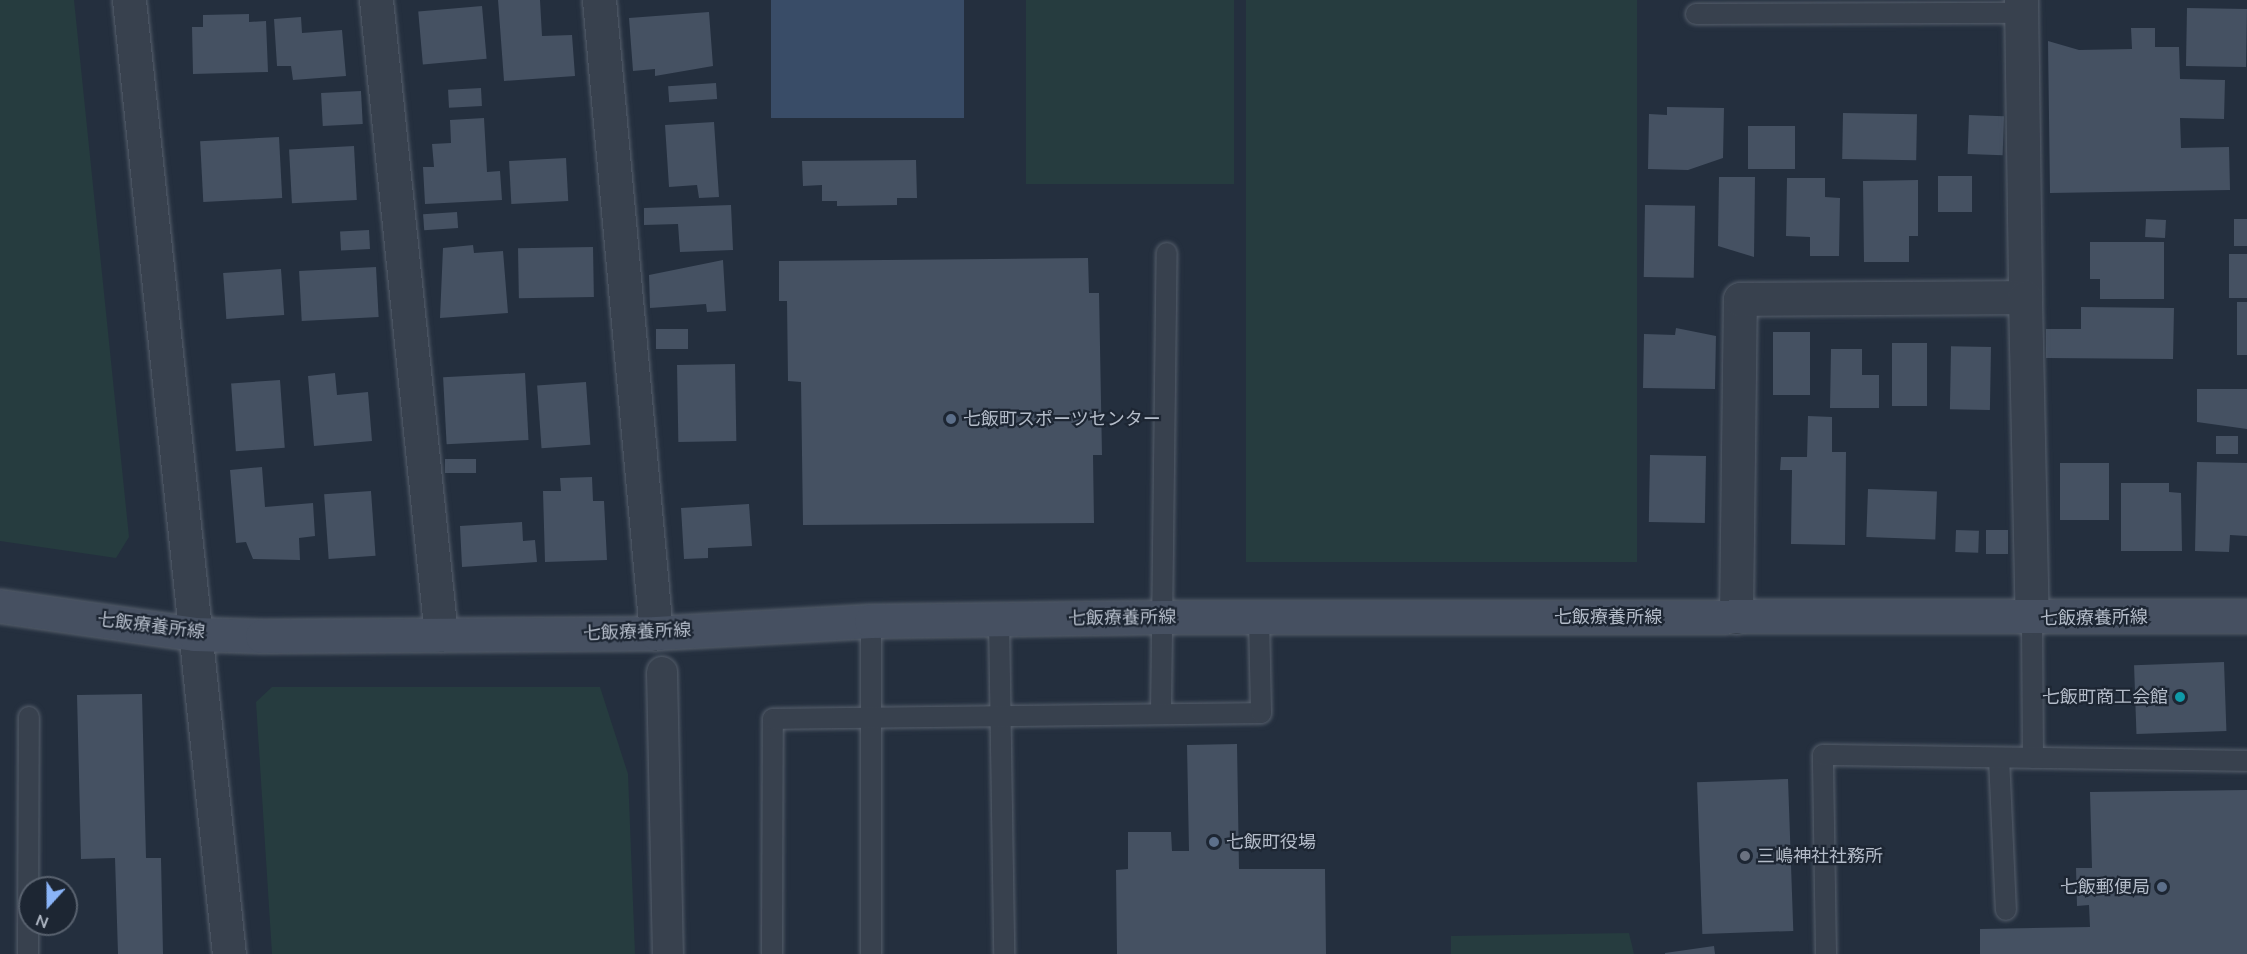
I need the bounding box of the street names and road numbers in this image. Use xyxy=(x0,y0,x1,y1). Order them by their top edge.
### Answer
street label: 七飯療養所線 xyxy=(1068,606,1176,630)
street label: 七飯療養所線 xyxy=(1554,606,1662,628)
street label: 七飯療養所線 xyxy=(2040,606,2148,630)
street label: 七飯療養所線 xyxy=(96,609,206,643)
street label: 七飯療養所線 xyxy=(583,619,691,645)

